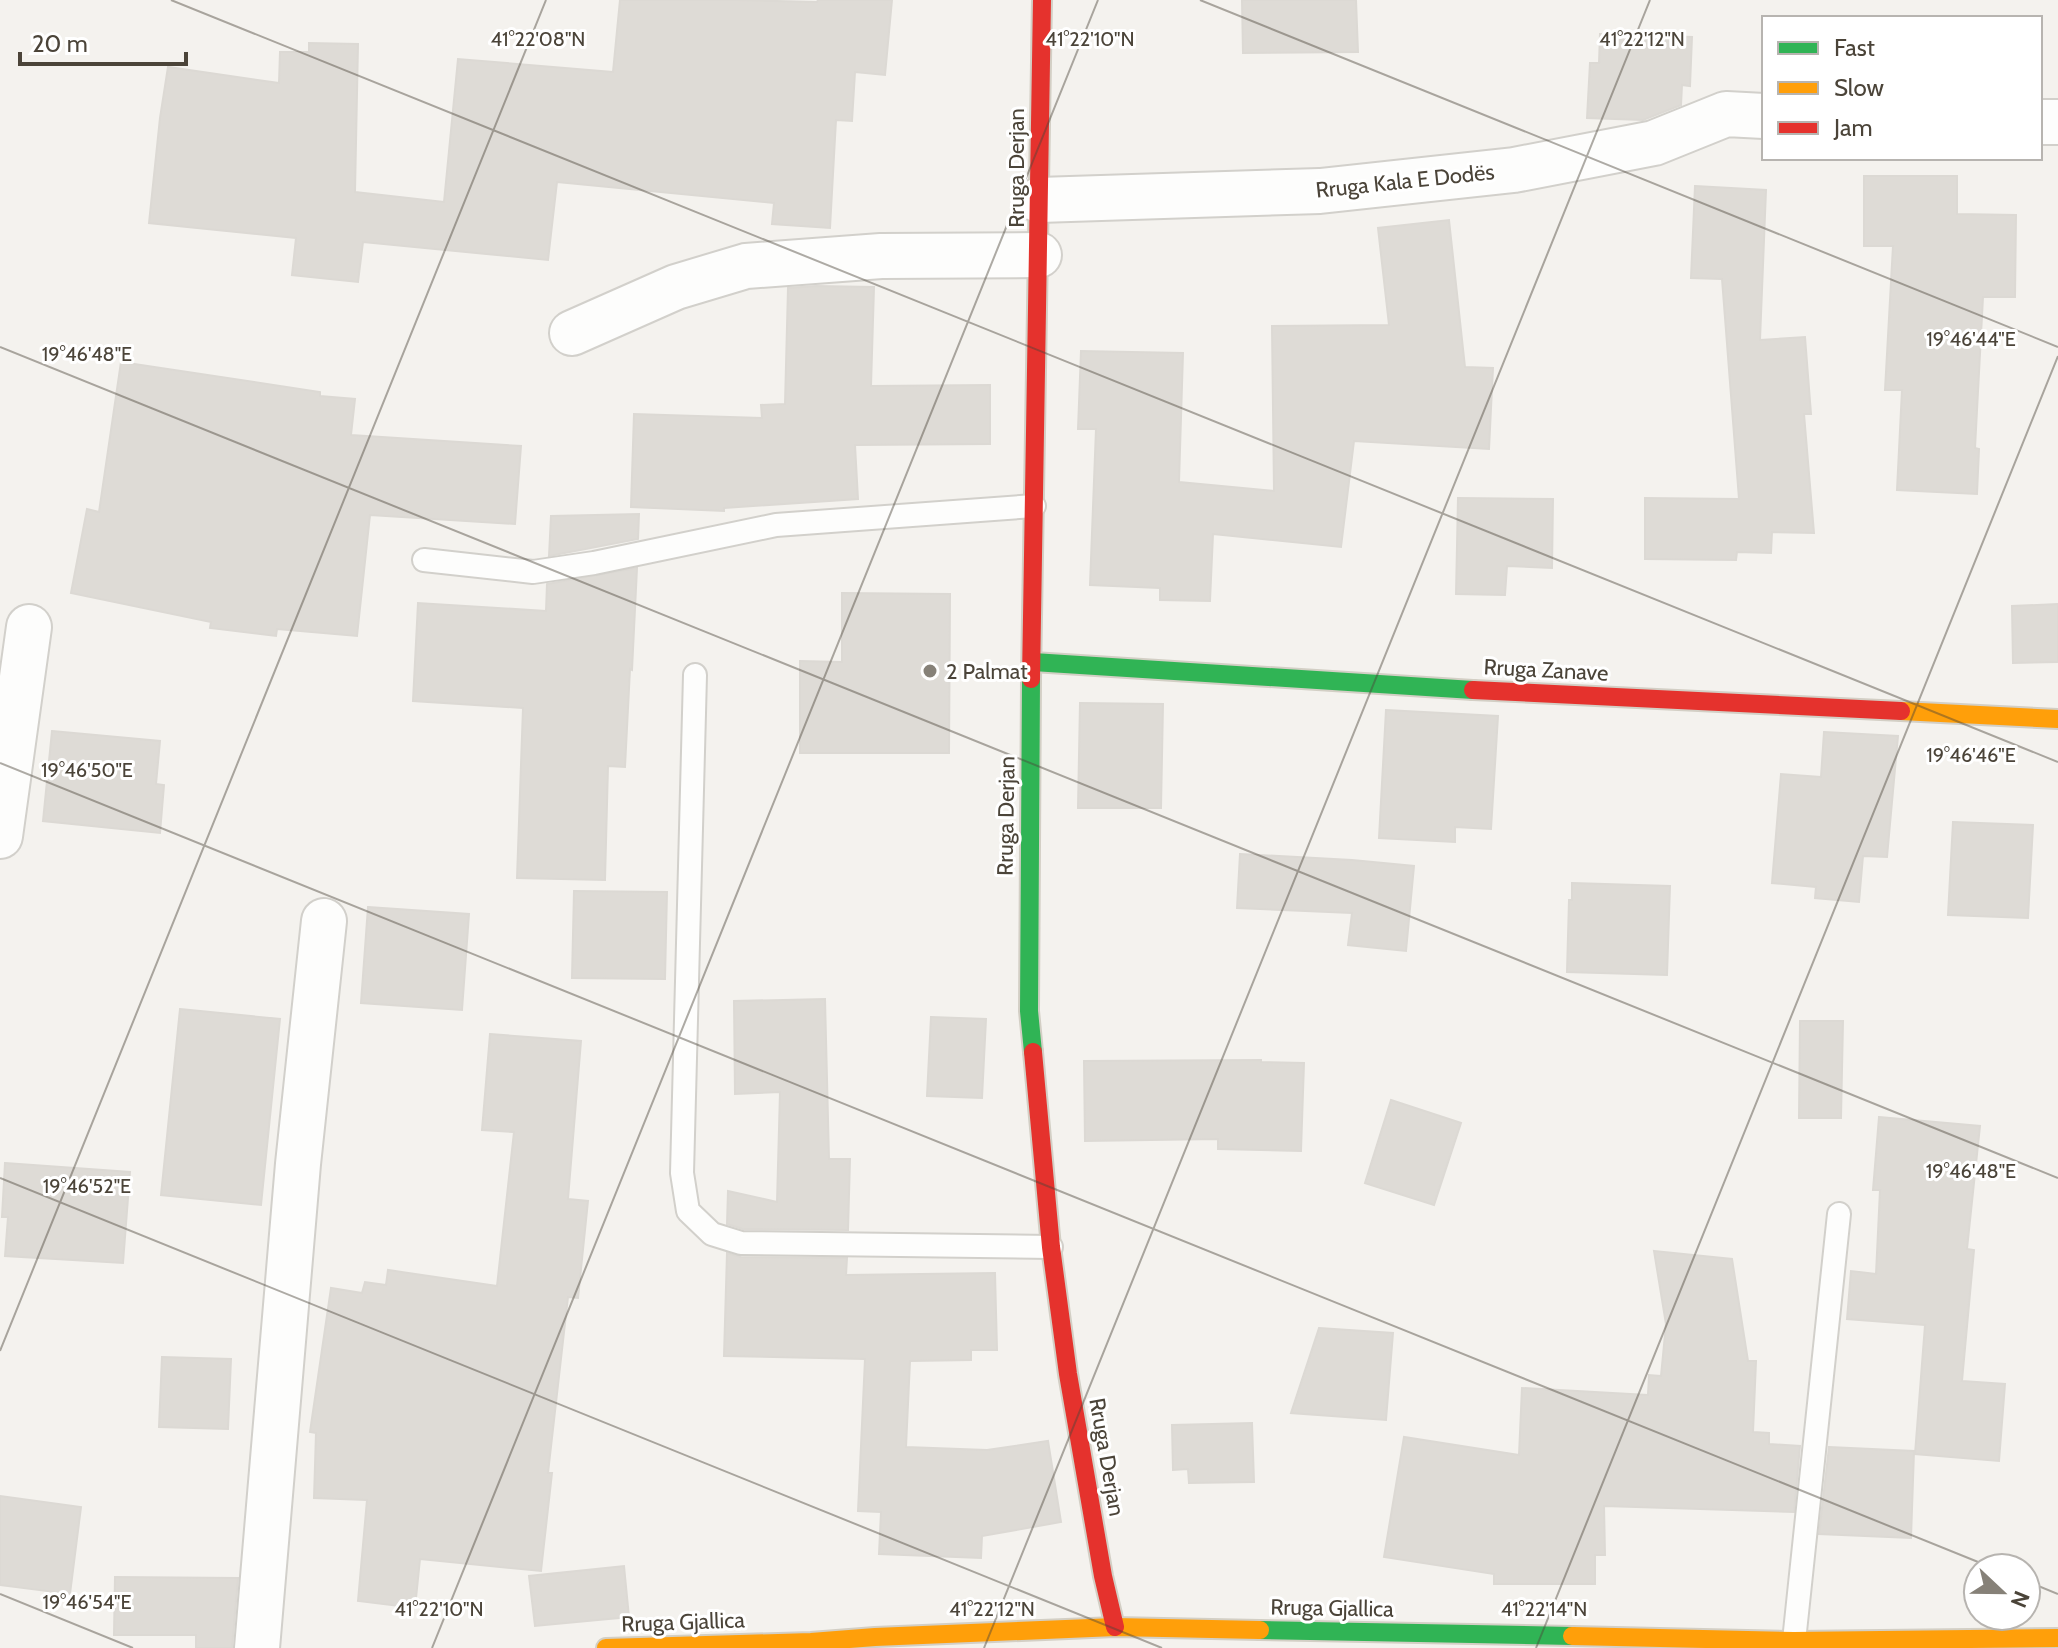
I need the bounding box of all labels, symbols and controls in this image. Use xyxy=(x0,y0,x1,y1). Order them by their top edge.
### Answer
scale bar xyxy=(20,16,186,66)
legend xyxy=(1762,16,2042,160)
text: 41°22'08"N xyxy=(491,27,585,51)
text: 41°22'10"N xyxy=(1045,27,1135,51)
text: 41°22'12"N xyxy=(1599,27,1685,51)
text: 20 m xyxy=(32,29,88,58)
text: Fast xyxy=(1834,33,1875,62)
text: Slow xyxy=(1834,73,1884,102)
street label: Rruga Derjan xyxy=(1003,108,1030,228)
text: Jam xyxy=(1833,113,1872,142)
street label: Rruga Kala E Dodës xyxy=(1314,158,1496,204)
text: 19°46'44"E xyxy=(1926,327,2016,351)
text: 19°46'48"E xyxy=(42,342,132,366)
street label: Rruga Zanave xyxy=(1483,653,1609,687)
place label: 2 Palmat xyxy=(946,658,1028,685)
marker: 2 Palmat xyxy=(921,662,939,680)
text: 19°46'46"E xyxy=(1926,743,2016,767)
street label: Rruga Derjan xyxy=(991,756,1021,876)
text: 19°46'50"E xyxy=(41,758,133,782)
text: 19°46'48"E xyxy=(1926,1159,2016,1183)
text: 19°46'52"E xyxy=(43,1174,131,1198)
street label: Rruga Derjan xyxy=(1083,1396,1131,1518)
north arrow xyxy=(1962,1552,2042,1632)
text: N xyxy=(2005,1587,2036,1612)
text: 19°46'54"E xyxy=(42,1590,132,1614)
street label: Rruga Gjallica xyxy=(1270,1593,1394,1623)
text: 41°22'10"N xyxy=(394,1597,484,1621)
text: 41°22'12"N xyxy=(949,1597,1035,1621)
text: 41°22'14"N xyxy=(1501,1597,1587,1621)
street label: Rruga Gjallica xyxy=(621,1606,746,1638)

